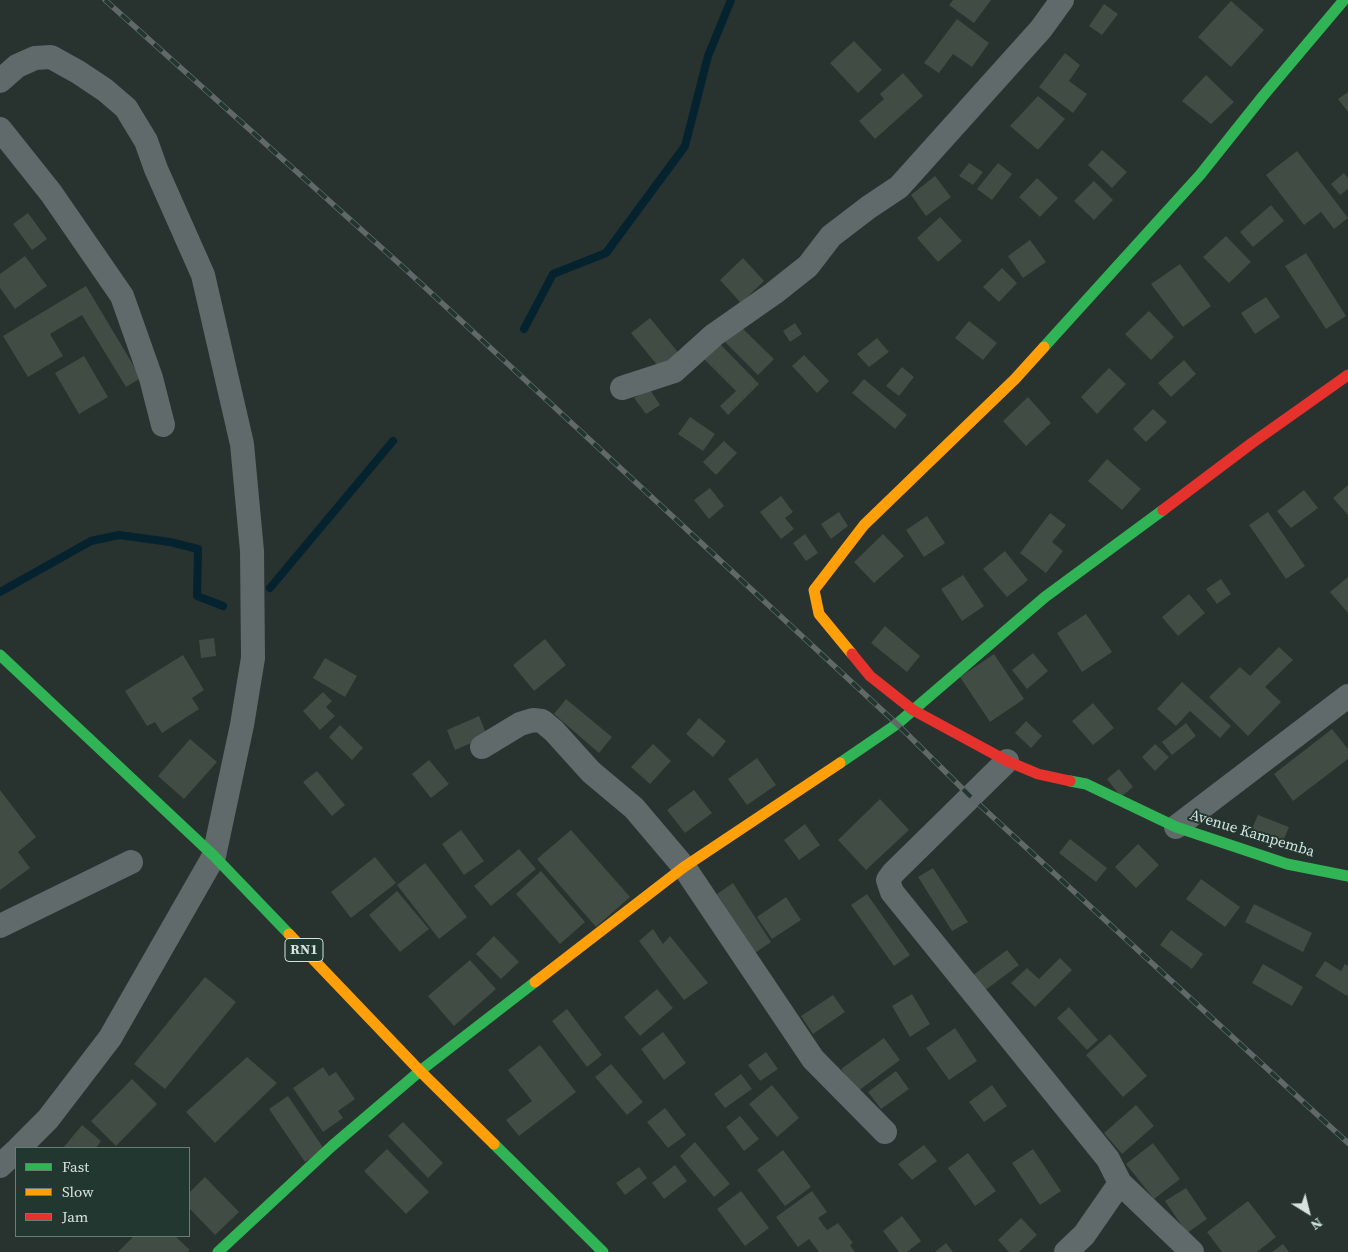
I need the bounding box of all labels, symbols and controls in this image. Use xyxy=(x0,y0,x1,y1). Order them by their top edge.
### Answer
street label: Avenue Kampemba xyxy=(1187,806,1317,862)
road number: RN1 xyxy=(285,938,323,962)
legend xyxy=(15,1147,190,1237)
text: Fast xyxy=(62,1156,89,1177)
text: Slow xyxy=(62,1181,94,1202)
north arrow xyxy=(1283,1187,1333,1237)
text: Jam xyxy=(62,1206,88,1227)
text: N xyxy=(1307,1213,1327,1235)

